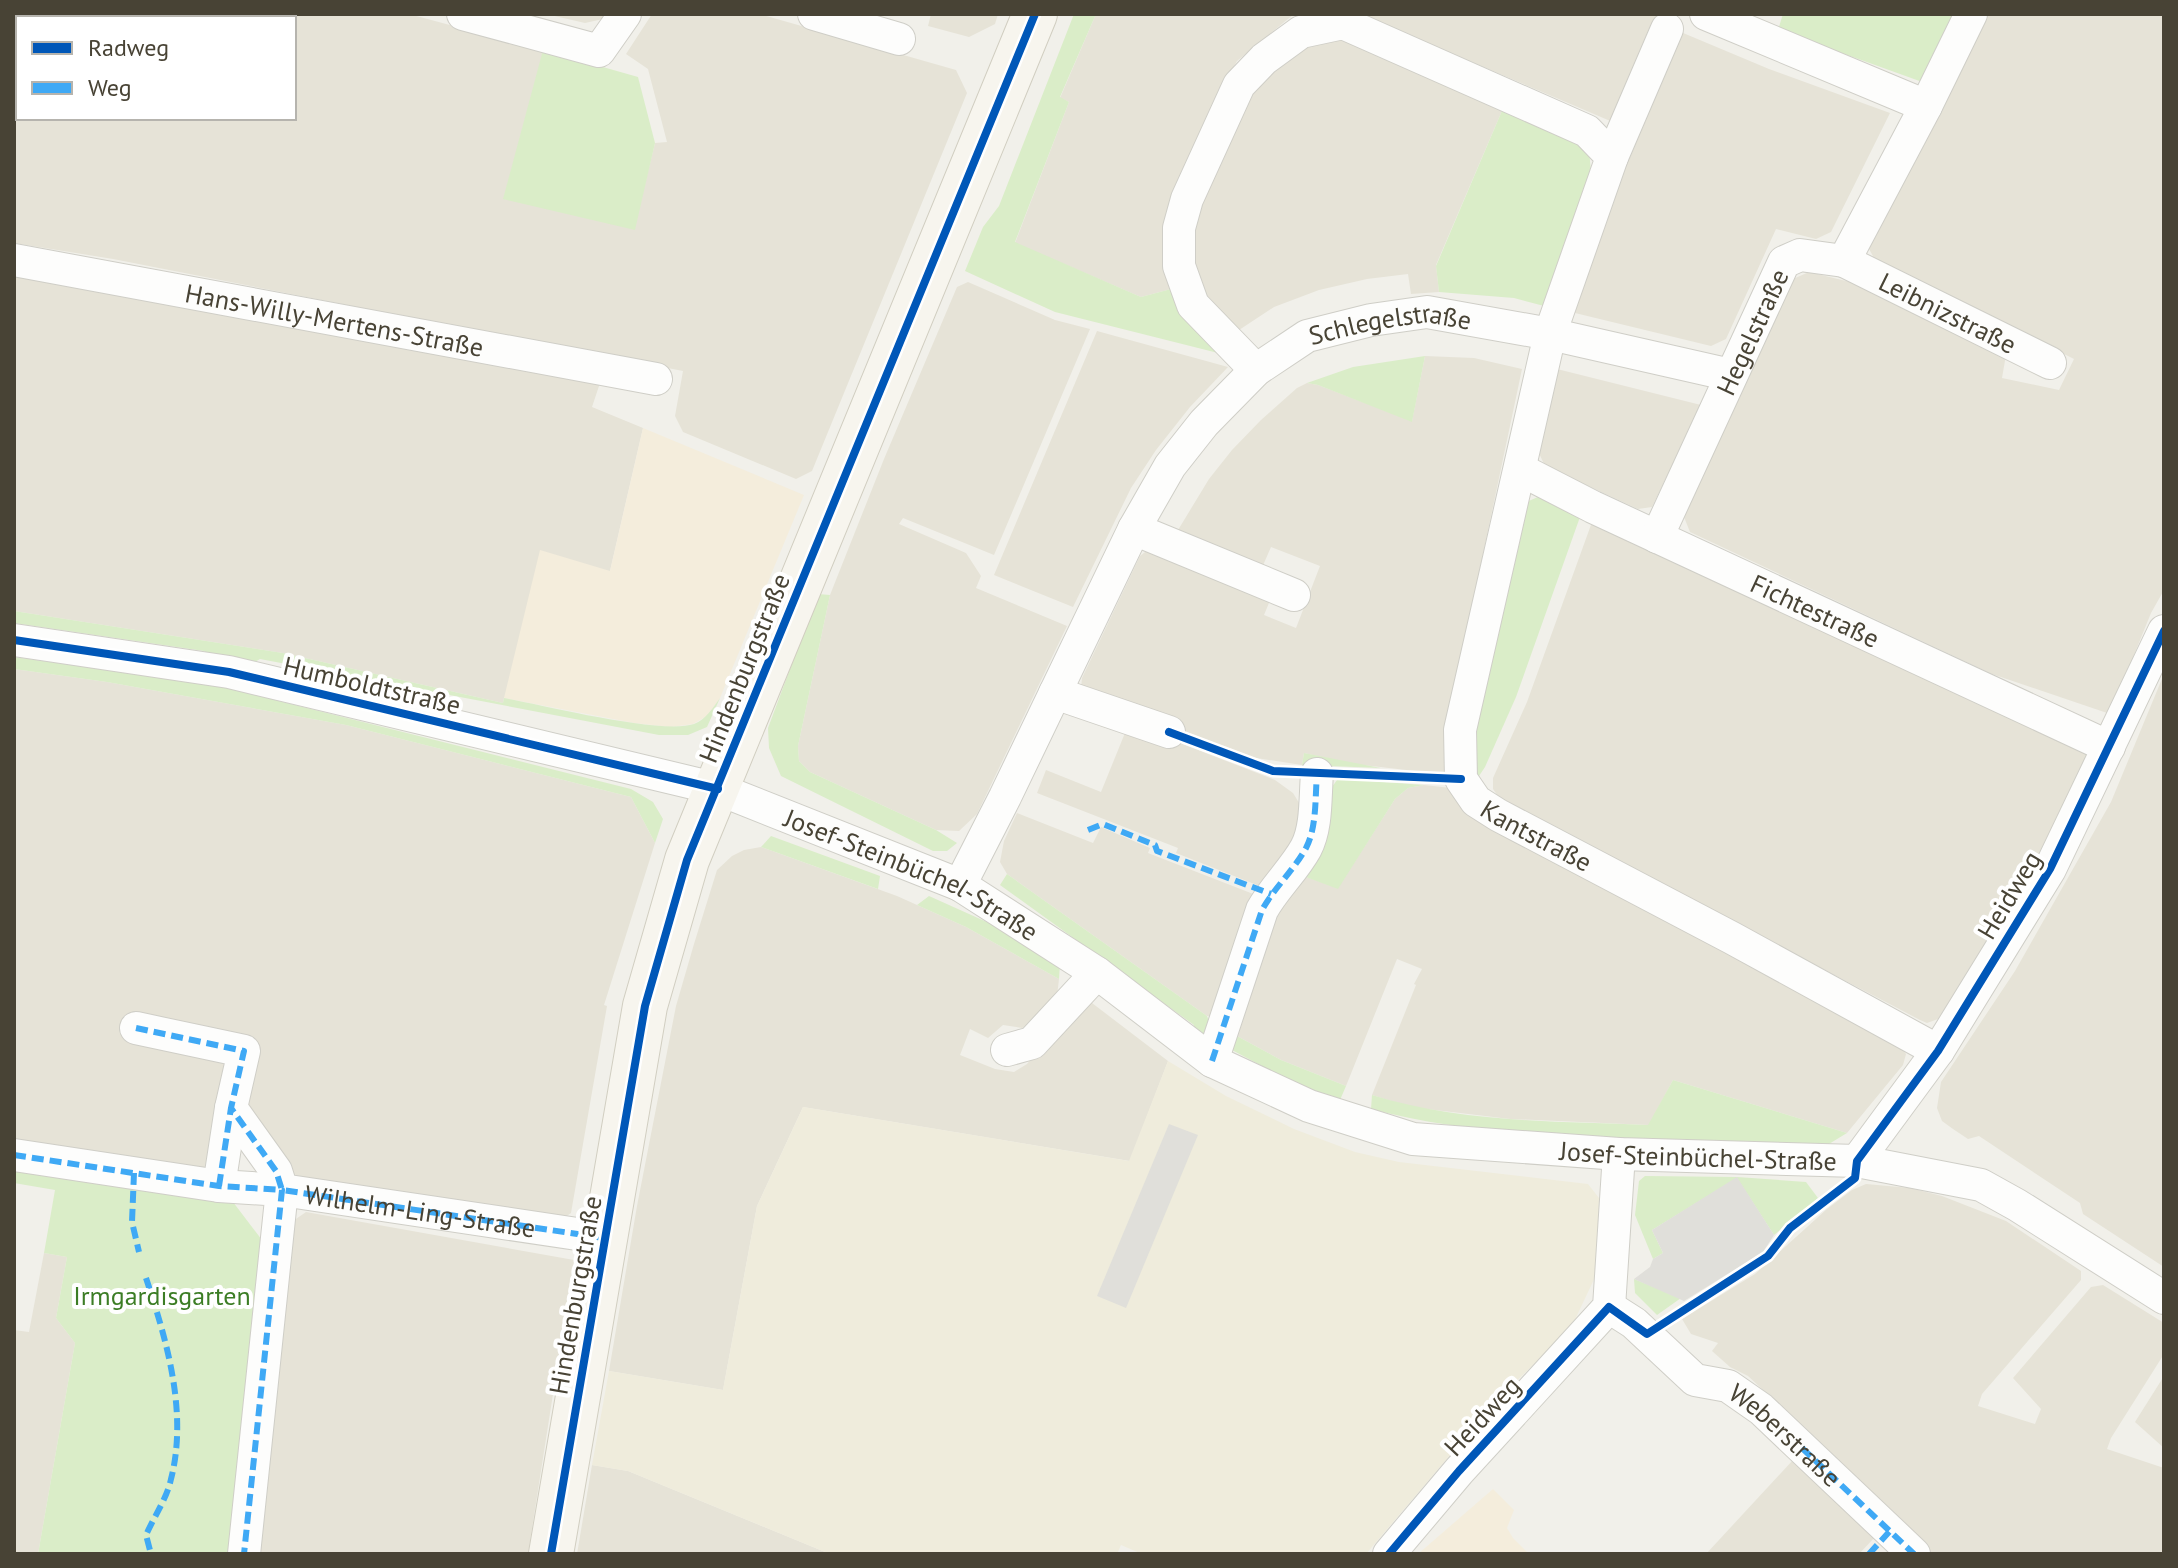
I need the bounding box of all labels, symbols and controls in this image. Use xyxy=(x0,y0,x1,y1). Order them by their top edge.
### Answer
legend xyxy=(16,16,296,120)
text: Radweg xyxy=(88,32,169,63)
text: Weg xyxy=(88,72,132,103)
street label: Hegelstraße xyxy=(1708,263,1795,400)
street label: Leibnizstraße xyxy=(1874,265,2022,360)
street label: Hans-Willy-Mertens-Straße xyxy=(183,276,486,363)
street label: Schlegelstraße xyxy=(1305,295,1474,351)
street label: Fichtestraße xyxy=(1746,566,1885,654)
street label: Hindenburgstraße xyxy=(691,569,797,767)
street label: Humboldtstraße xyxy=(280,649,464,721)
street label: Kantstraße xyxy=(1475,792,1598,878)
street label: Josef-Steinbüchel-Straße xyxy=(779,800,1045,948)
street label: Heidweg xyxy=(1970,845,2048,945)
street label: Josef-Steinbüchel-Straße xyxy=(1558,1133,1837,1177)
street label: Wilhelm-Ling-Straße xyxy=(303,1177,538,1244)
street label: Hindenburgstraße xyxy=(541,1193,609,1397)
park label: Irmgardisgarten xyxy=(73,1279,251,1312)
street label: Heidweg xyxy=(1437,1369,1527,1463)
street label: Weberstraße xyxy=(1723,1376,1849,1493)

